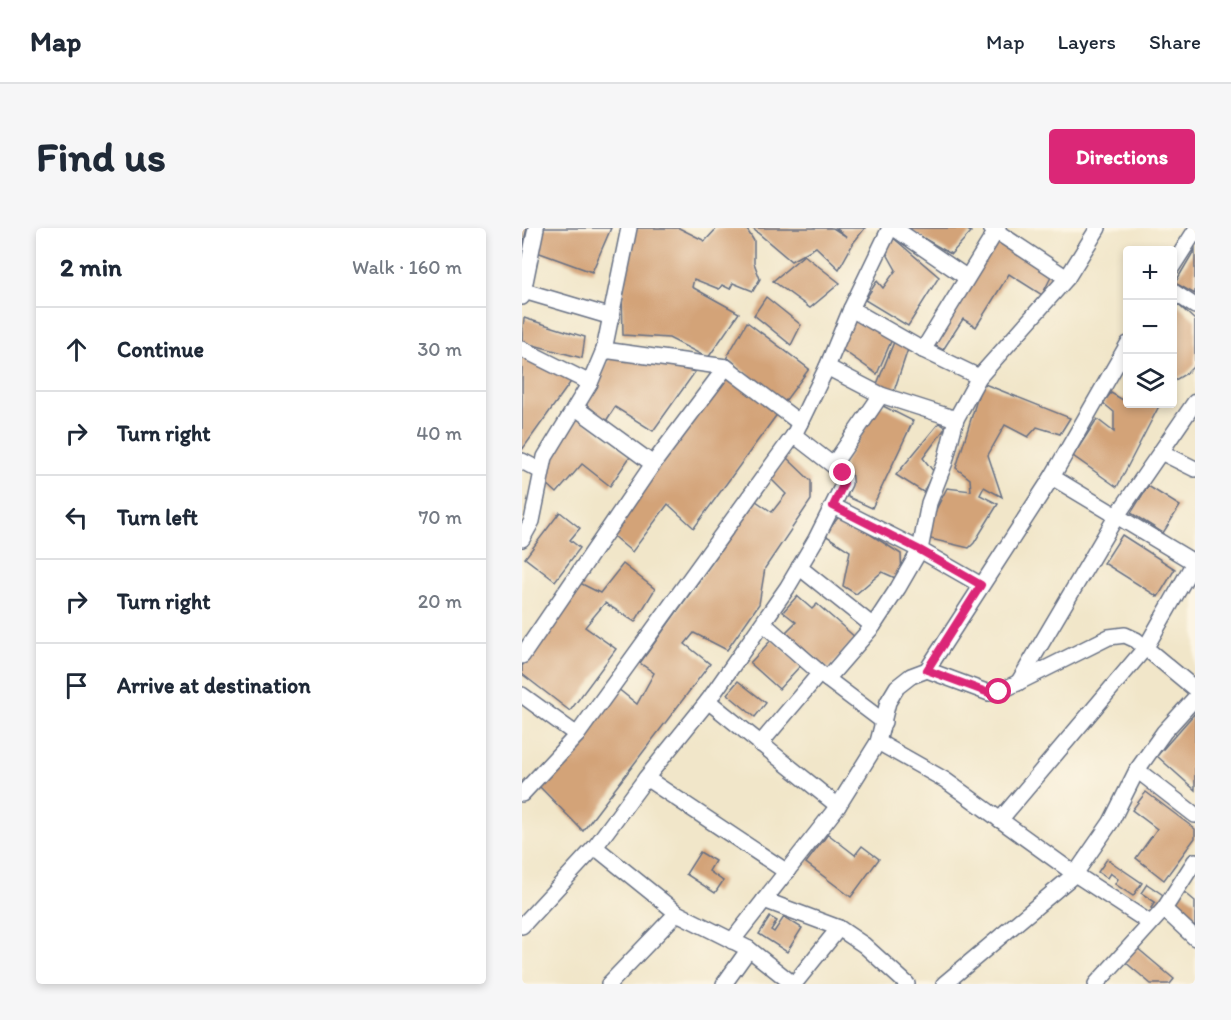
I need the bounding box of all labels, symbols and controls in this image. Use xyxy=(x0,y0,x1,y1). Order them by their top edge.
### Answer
text: Map xyxy=(30,24,81,58)
text: Map xyxy=(986,29,1025,54)
text: Layers xyxy=(1058,29,1116,54)
text: Share xyxy=(1149,29,1201,54)
button: Directions xyxy=(1049,129,1195,184)
text: Find us xyxy=(36,131,166,182)
map controls xyxy=(1123,246,1177,408)
button: + xyxy=(1123,246,1177,300)
text: 2 min xyxy=(60,251,122,283)
text: Walk · 160 m xyxy=(352,255,462,279)
button: − xyxy=(1123,300,1177,354)
icon: ahead xyxy=(60,333,93,366)
text: Continue xyxy=(117,336,204,363)
text: 30 m xyxy=(417,337,462,361)
button: layers xyxy=(1123,354,1177,408)
icon: right xyxy=(60,417,93,450)
text: Turn right xyxy=(117,420,211,447)
text: 40 m xyxy=(416,421,462,445)
route end xyxy=(829,459,855,485)
icon: left xyxy=(60,501,93,534)
text: Turn left xyxy=(117,504,198,531)
text: 70 m xyxy=(418,505,462,529)
icon: right xyxy=(60,585,93,618)
text: Turn right xyxy=(117,588,211,615)
text: 20 m xyxy=(418,589,462,613)
icon: arrive xyxy=(60,669,93,702)
text: Arrive at destination xyxy=(117,672,311,699)
route start xyxy=(985,678,1011,704)

